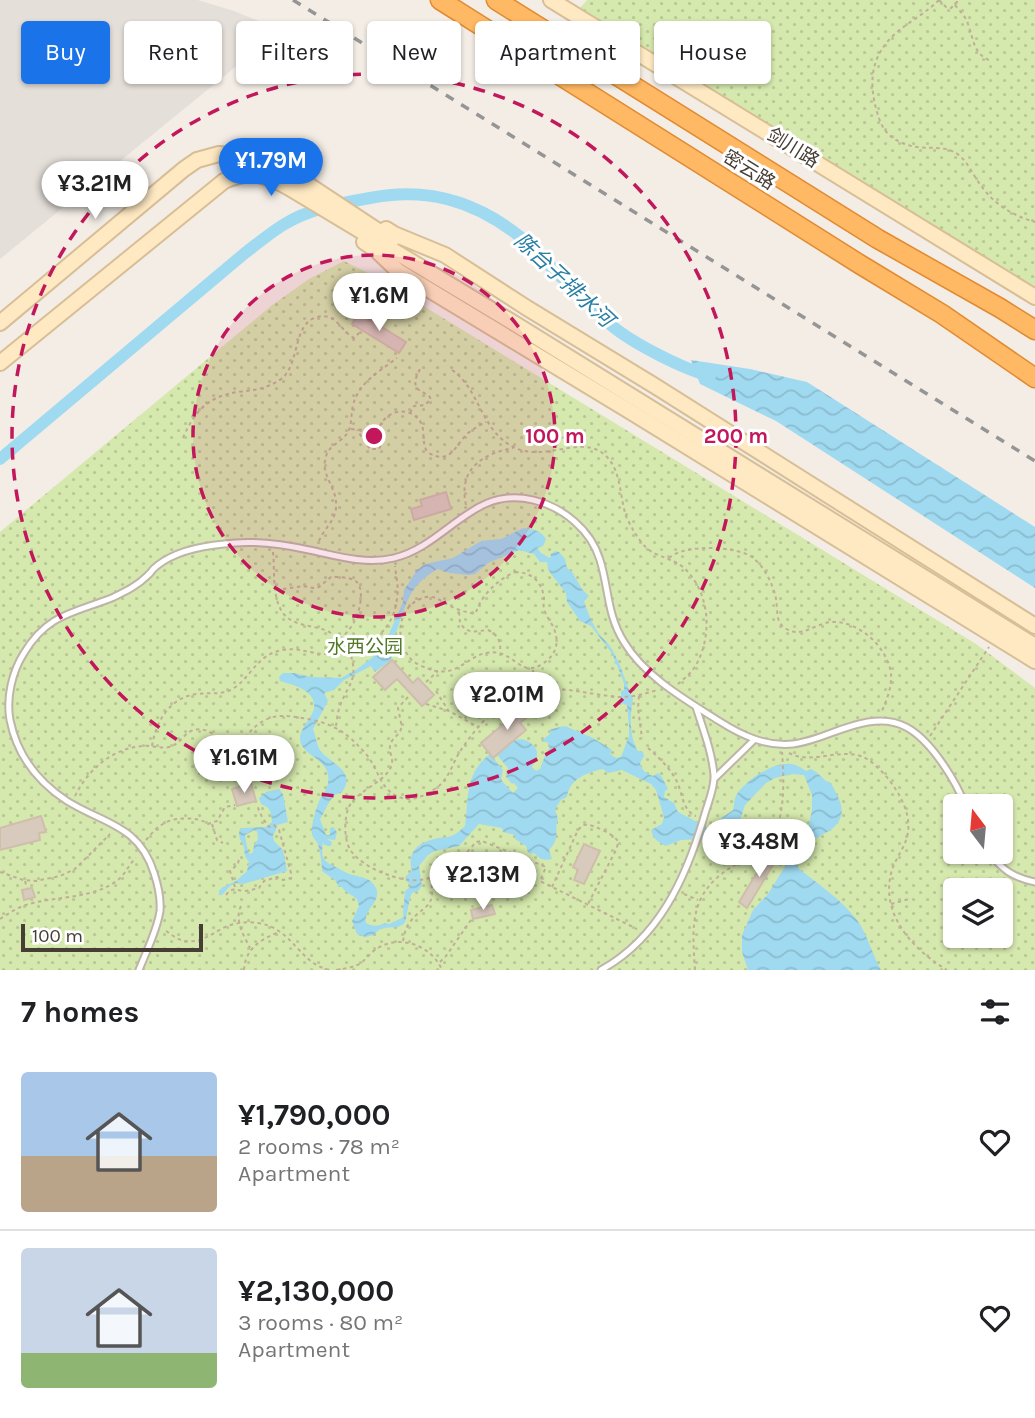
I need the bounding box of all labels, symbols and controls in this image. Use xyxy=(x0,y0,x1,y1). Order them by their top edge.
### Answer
chip: Buy xyxy=(21,21,110,84)
chip: Rent xyxy=(124,21,222,84)
chip: Filters xyxy=(236,21,353,84)
chip: New xyxy=(367,21,461,84)
chip: Apartment xyxy=(475,21,640,84)
chip: House xyxy=(654,21,771,84)
street label: 剑川路 xyxy=(763,124,823,172)
pin: ¥1.79M xyxy=(214,138,328,198)
street label: 密云路 xyxy=(719,146,779,194)
text: ¥1.79M xyxy=(235,147,307,174)
pin: ¥3.21M xyxy=(38,162,152,221)
text: ¥3.21M xyxy=(58,170,132,197)
water label: 陈台子排水河 xyxy=(510,228,621,334)
pin: ¥1.6M xyxy=(330,274,428,333)
text: ¥1.6M xyxy=(349,282,409,309)
centre of rings xyxy=(362,424,386,448)
text: 100 m xyxy=(525,424,585,448)
text: 200 m xyxy=(704,424,768,448)
park label: 水西公园 xyxy=(327,636,403,658)
pin: ¥2.01M xyxy=(450,672,564,732)
text: ¥2.01M xyxy=(469,681,545,708)
pin: ¥1.61M xyxy=(187,736,301,795)
text: ¥1.61M xyxy=(210,744,278,771)
north arrow xyxy=(943,794,1013,864)
map controls xyxy=(943,794,1013,948)
pin: ¥3.48M xyxy=(702,820,816,879)
text: ¥3.48M xyxy=(718,828,800,855)
pin: ¥2.13M xyxy=(426,852,540,912)
text: ¥2.13M xyxy=(446,861,520,888)
button: layers xyxy=(943,878,1013,948)
scale bar xyxy=(21,921,203,953)
text: 100 m xyxy=(32,925,83,947)
icon: filters xyxy=(976,993,1014,1031)
text: 7 homes xyxy=(21,994,139,1030)
text: ¥1,790,000 xyxy=(238,1097,391,1133)
icon: home xyxy=(77,1100,161,1184)
icon: heart xyxy=(976,1123,1014,1161)
text: 2 rooms · 78 m² xyxy=(238,1133,400,1160)
text: Apartment xyxy=(238,1160,350,1187)
text: ¥2,130,000 xyxy=(238,1273,394,1309)
icon: home xyxy=(77,1276,161,1360)
icon: heart xyxy=(976,1299,1014,1337)
text: 3 rooms · 80 m² xyxy=(238,1309,403,1336)
text: Apartment xyxy=(238,1336,350,1363)

